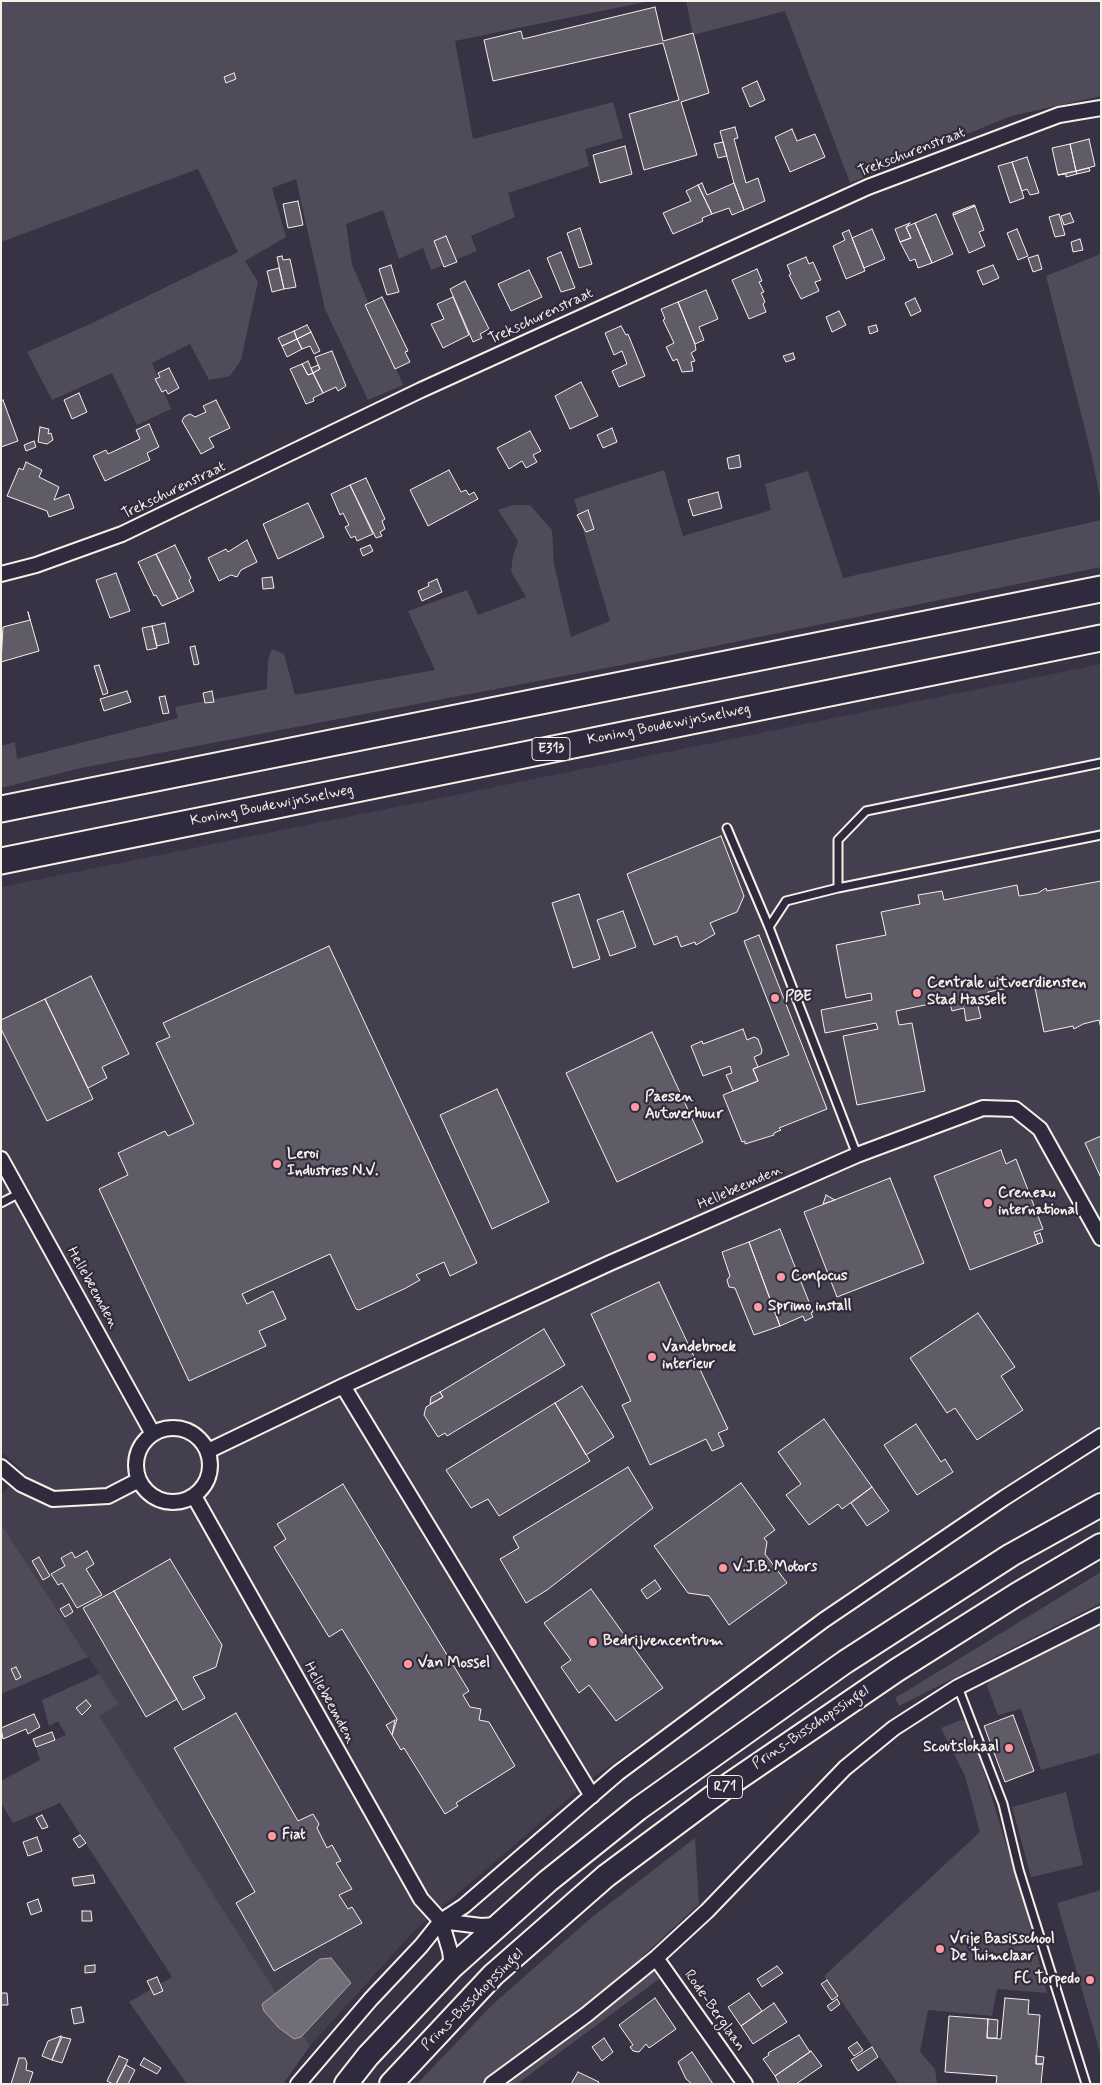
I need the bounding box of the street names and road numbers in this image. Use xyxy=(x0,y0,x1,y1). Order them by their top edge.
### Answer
street label: Trekschurenstraat xyxy=(856,124,968,182)
street label: Trekschurenstraat xyxy=(486,285,596,349)
street label: Trekschurenstraat xyxy=(119,458,229,524)
street label: Koning Boudewijnsnelweg xyxy=(586,700,752,750)
road number: E313 xyxy=(532,738,570,761)
street label: Koning Boudewijnsnelweg xyxy=(189,781,355,831)
street label: Hellebeemden xyxy=(695,1161,785,1215)
street label: Hellebeemden xyxy=(62,1244,122,1332)
street label: Hellebeemden xyxy=(299,1659,359,1747)
street label: Prins-Bisschopssingel xyxy=(749,1682,873,1774)
road number: R71 xyxy=(708,1775,742,1798)
street label: Prins-Bisschopssingel xyxy=(418,1945,528,2055)
street label: Rode-Berglaan xyxy=(679,1967,749,2055)

